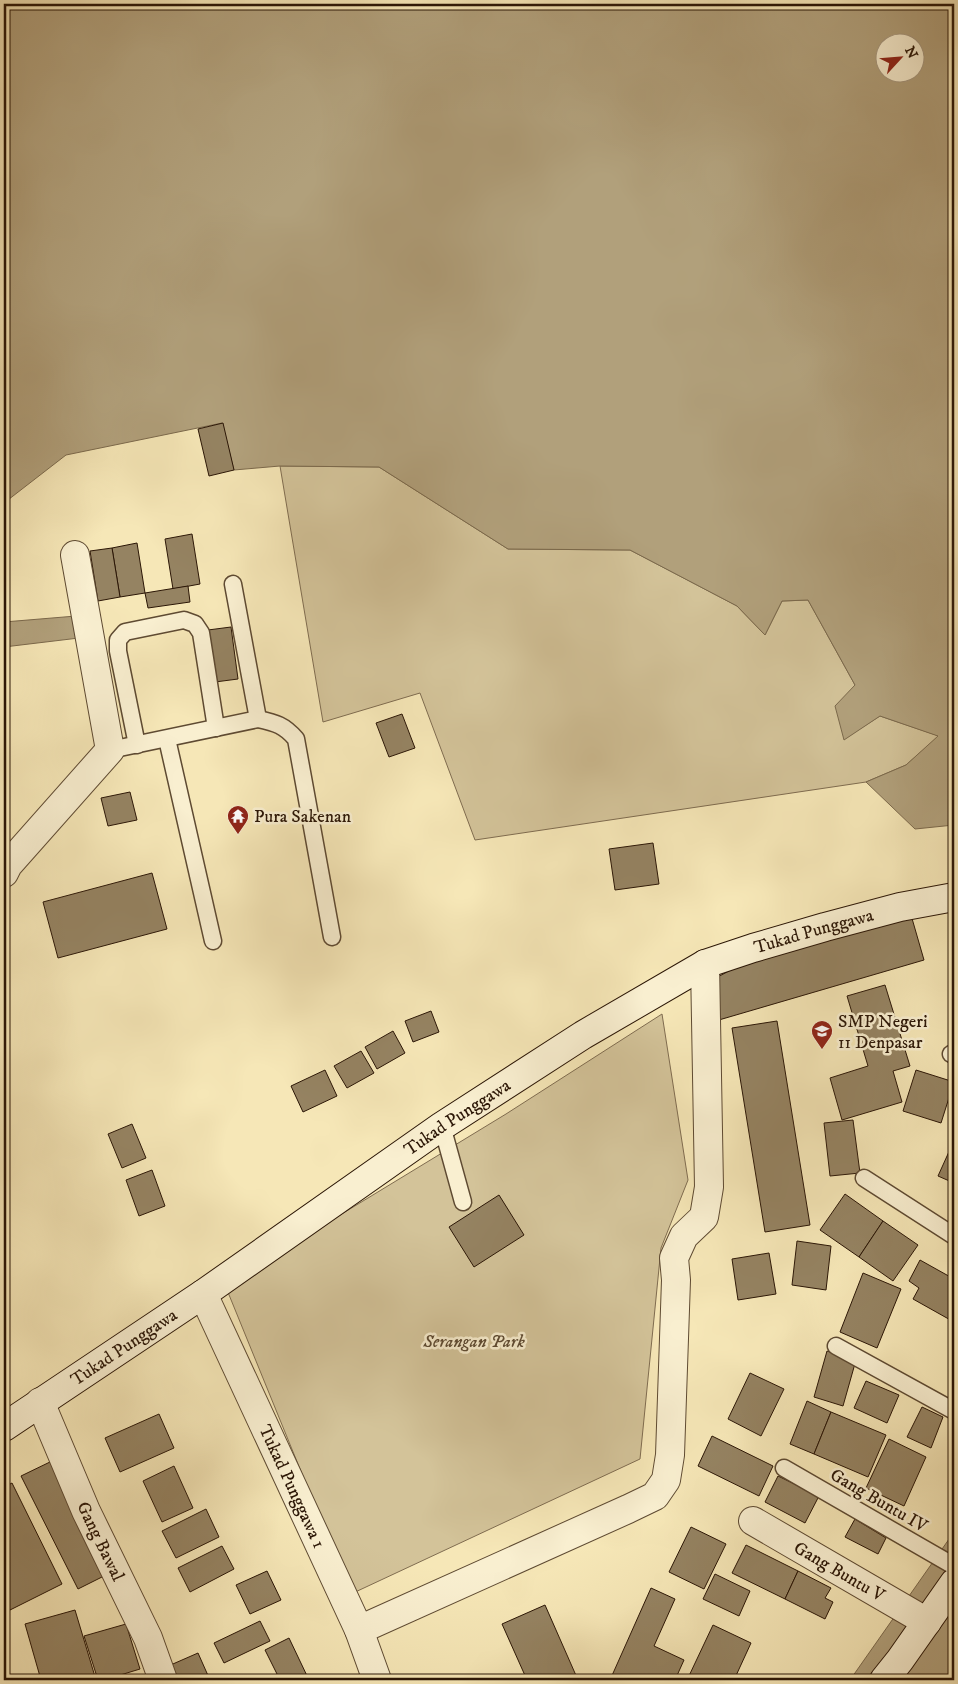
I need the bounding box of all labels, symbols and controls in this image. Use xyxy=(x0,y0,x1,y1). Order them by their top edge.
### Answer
north arrow xyxy=(876,32,926,82)
text: N xyxy=(900,44,922,62)
temple icon: Pura Sakenan xyxy=(226,804,250,835)
place label: Pura Sakenan xyxy=(254,806,352,828)
street label: Tukad Punggawa xyxy=(751,904,876,959)
place label: SMP Negeri 11 Denpasar xyxy=(838,1011,928,1054)
school or university icon: SMP Negeri 11 Denpasar xyxy=(810,1019,834,1050)
street label: Tukad Punggawa xyxy=(400,1074,515,1161)
street label: Tukad Punggawa xyxy=(67,1304,182,1391)
park label: Serangan Park xyxy=(422,1331,525,1353)
street label: Tukad Punggawa 1 xyxy=(253,1421,330,1552)
street label: Gang Buntu IV xyxy=(826,1464,932,1538)
street label: Gang Bawal xyxy=(71,1499,129,1586)
street label: Gang Buntu V xyxy=(790,1537,889,1607)

